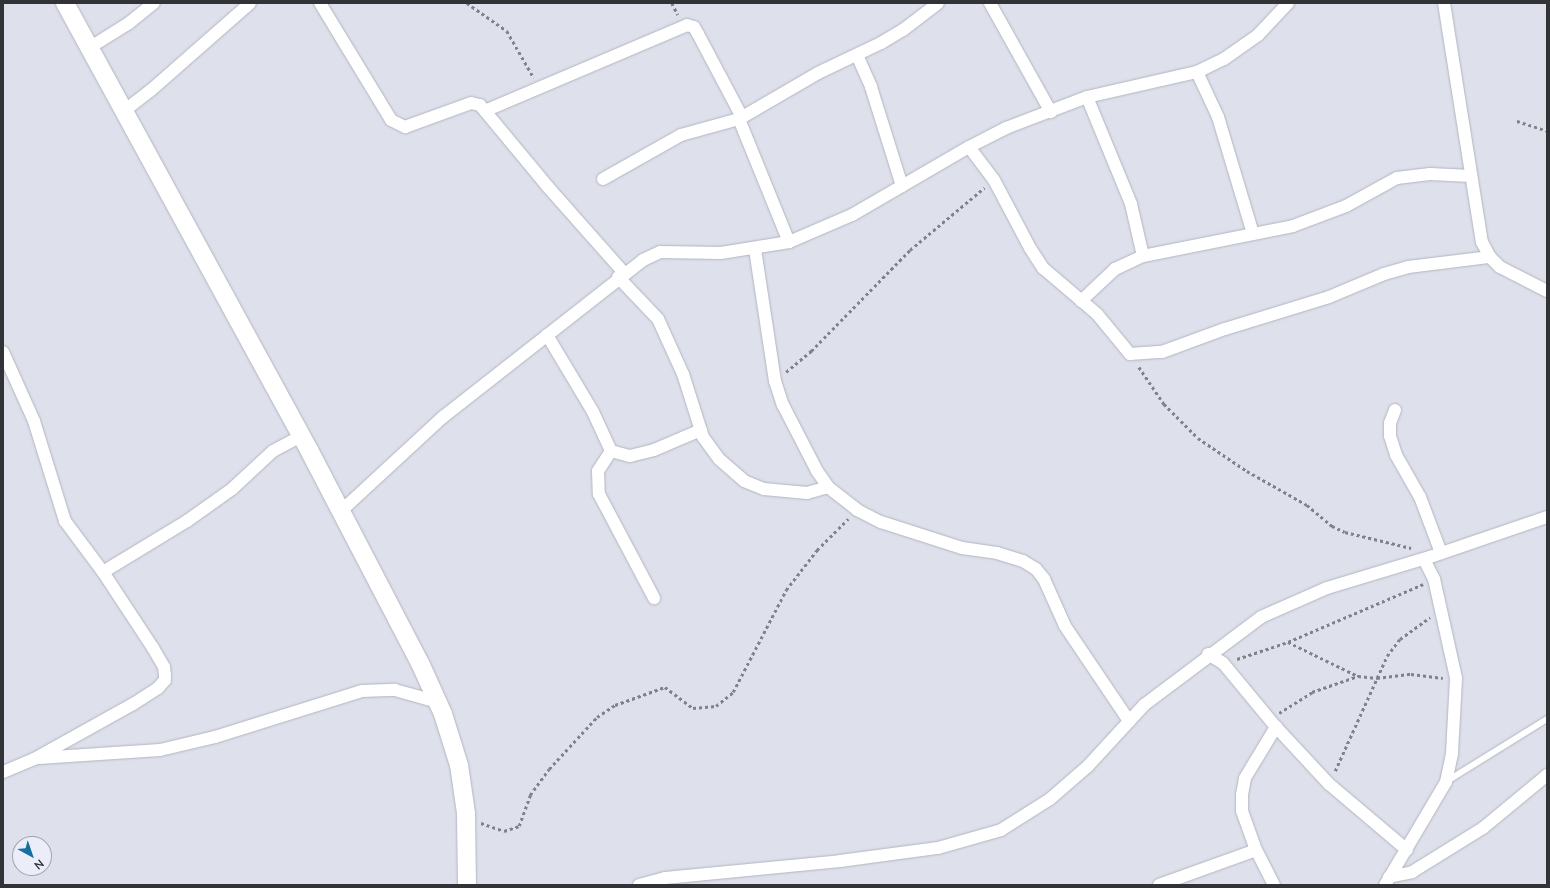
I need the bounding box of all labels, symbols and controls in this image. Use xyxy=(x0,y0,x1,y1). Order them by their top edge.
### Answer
north arrow xyxy=(12,836,52,876)
text: N xyxy=(32,857,47,873)

